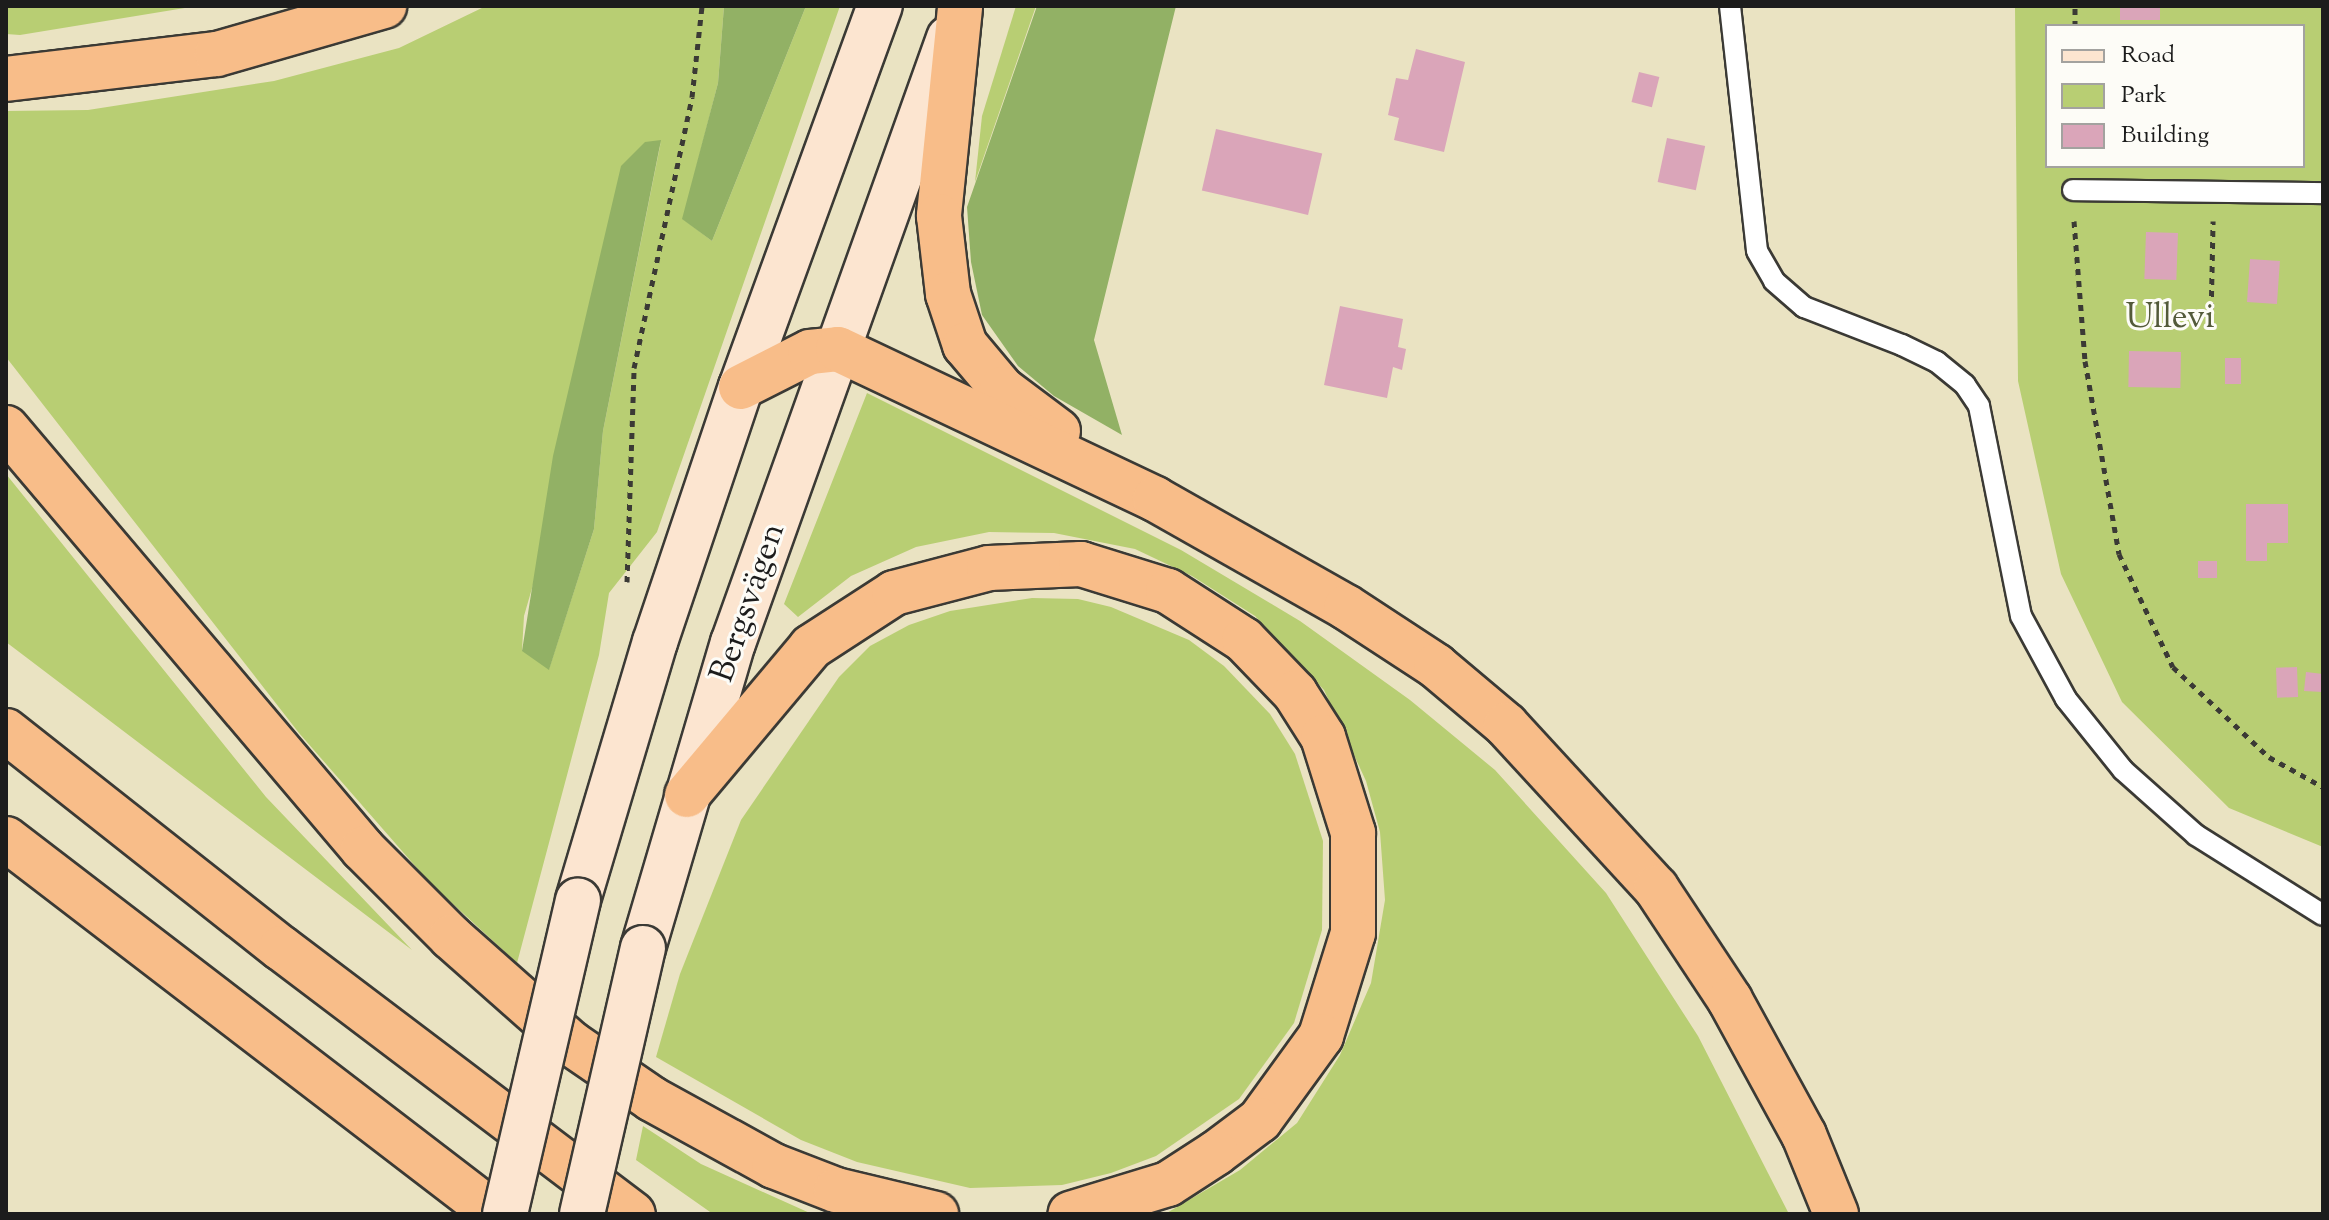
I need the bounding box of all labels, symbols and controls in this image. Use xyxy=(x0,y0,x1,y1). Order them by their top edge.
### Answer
legend xyxy=(2045,24,2305,168)
text: Road xyxy=(2121,39,2175,73)
text: Park xyxy=(2121,79,2167,113)
text: Building xyxy=(2121,119,2209,153)
park label: Ullevi xyxy=(2125,299,2215,339)
street label: Bergsvägen xyxy=(703,518,795,688)

